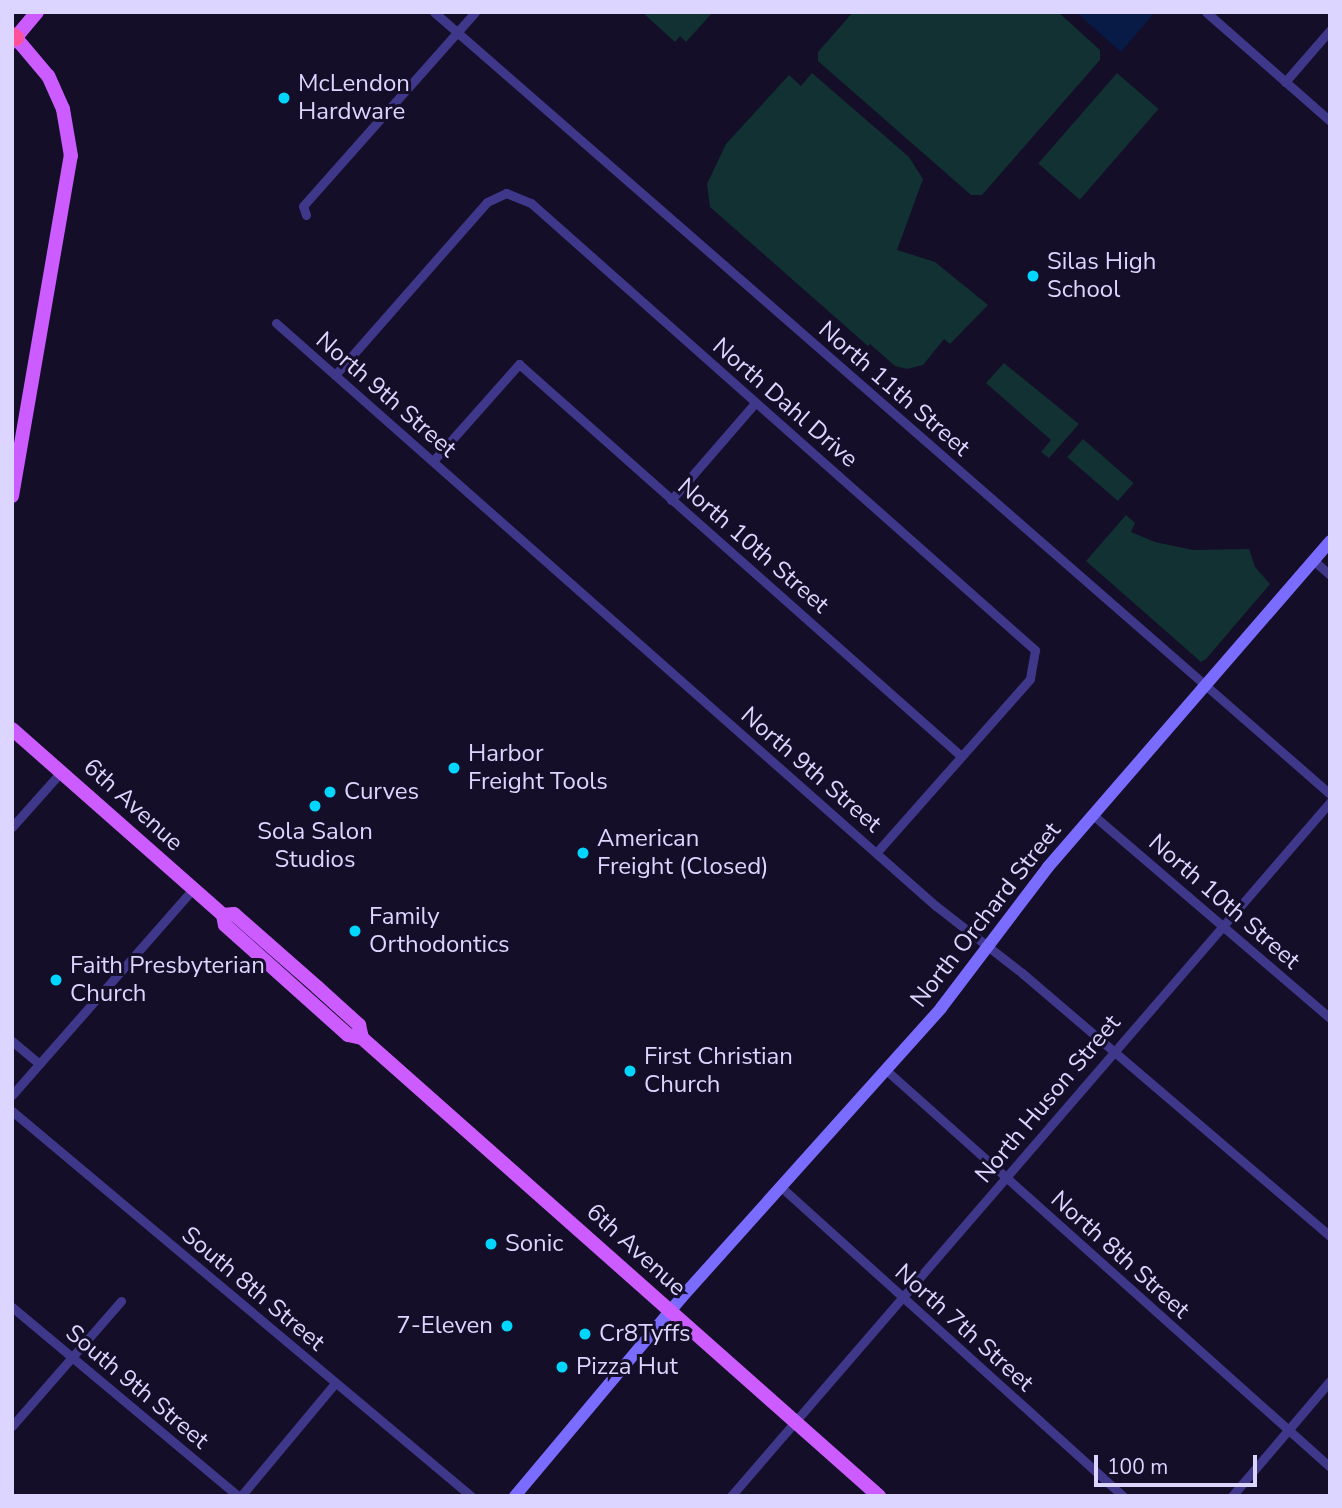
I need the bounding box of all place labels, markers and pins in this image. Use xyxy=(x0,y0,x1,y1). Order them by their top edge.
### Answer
place label: McLendon Hardware xyxy=(298,70,410,126)
marker: McLendon Hardware xyxy=(276,90,292,106)
place label: Silas High School xyxy=(1047,248,1156,304)
marker: Silas High School xyxy=(1025,268,1041,284)
place label: Harbor Freight Tools xyxy=(468,740,608,796)
marker: Harbor Freight Tools xyxy=(446,760,462,776)
place label: Curves xyxy=(344,778,419,806)
marker: Curves xyxy=(322,784,338,800)
marker: Sola Salon Studios xyxy=(307,798,323,814)
place label: Sola Salon Studios xyxy=(257,818,373,874)
place label: American Freight (Closed) xyxy=(597,825,769,881)
marker: American Freight (Closed) xyxy=(575,845,591,861)
place label: Family Orthodontics xyxy=(369,903,510,959)
marker: Family Orthodontics xyxy=(347,923,363,939)
place label: Faith Presbyterian Church xyxy=(70,952,265,1008)
marker: Faith Presbyterian Church xyxy=(48,972,64,988)
place label: First Christian Church xyxy=(644,1043,793,1099)
marker: First Christian Church xyxy=(622,1063,638,1079)
place label: Sonic xyxy=(505,1230,563,1258)
marker: Sonic xyxy=(483,1236,499,1252)
place label: 7-Eleven xyxy=(396,1312,493,1340)
marker: 7-Eleven xyxy=(499,1318,515,1334)
place label: Cr8Tyffs xyxy=(599,1320,691,1348)
marker: Cr8Tyffs xyxy=(577,1326,593,1342)
place label: Pizza Hut xyxy=(576,1353,678,1381)
marker: Pizza Hut xyxy=(554,1359,570,1375)

